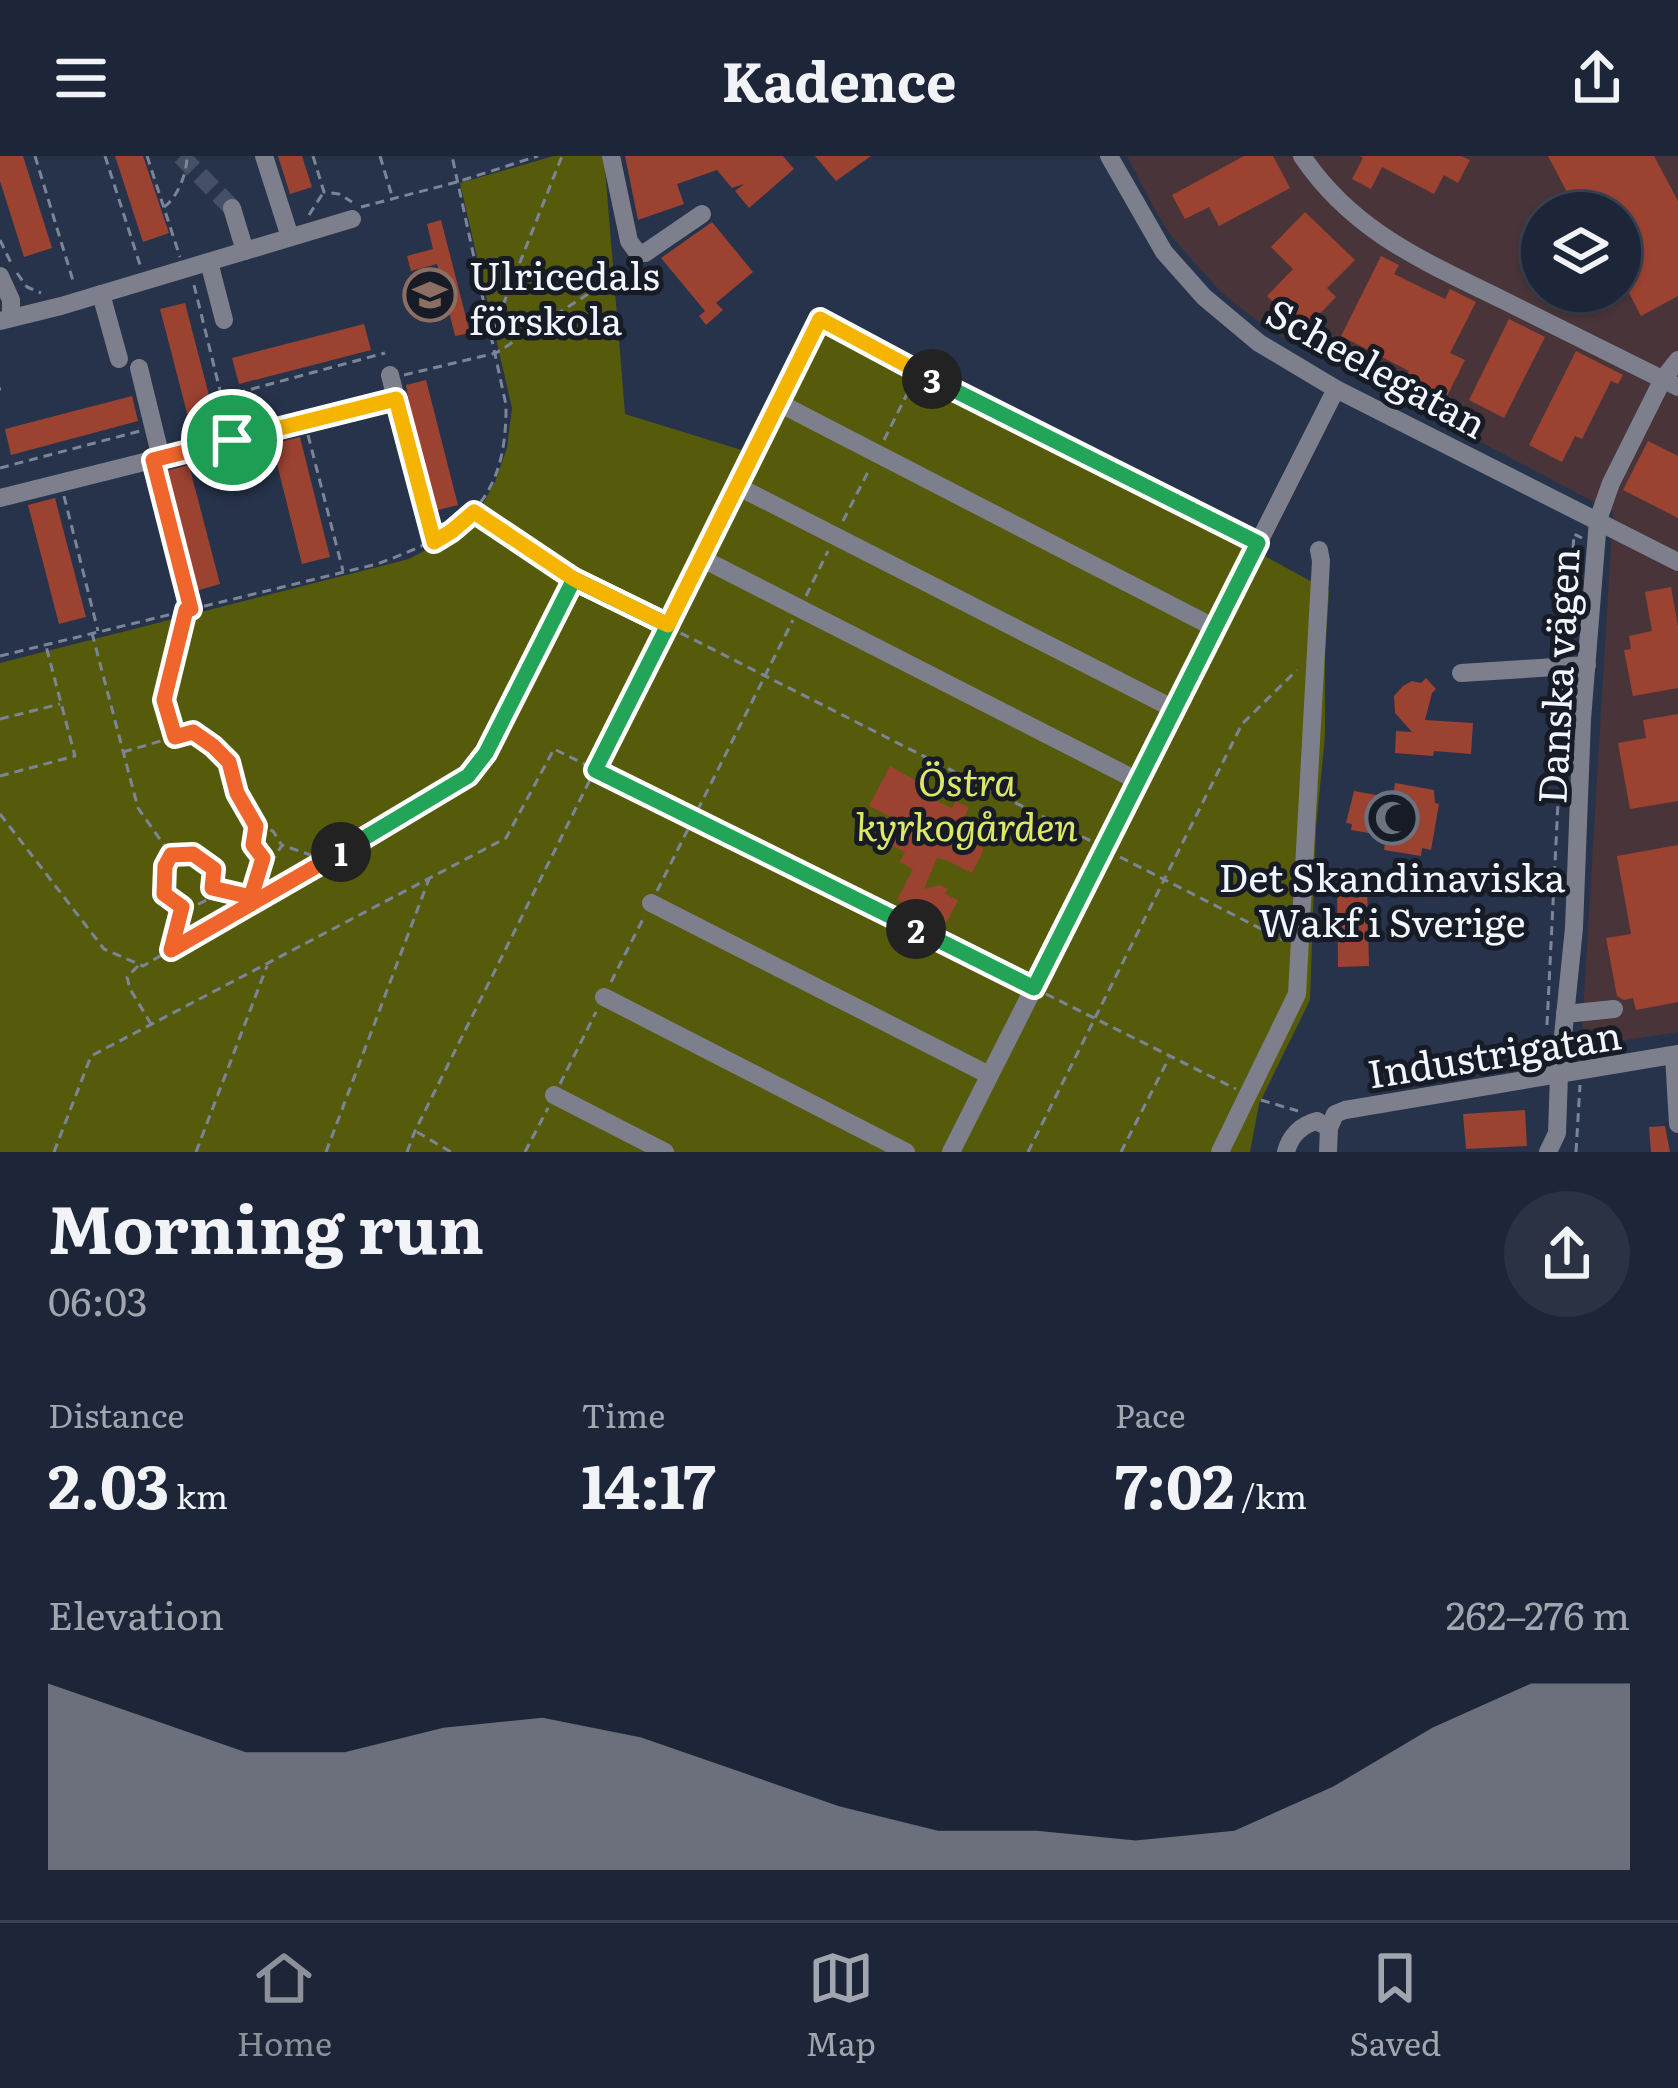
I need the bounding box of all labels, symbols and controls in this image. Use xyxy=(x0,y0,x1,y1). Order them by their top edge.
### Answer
text: Kadence xyxy=(721,38,957,119)
icon: menu xyxy=(48,45,114,111)
icon: share xyxy=(1564,45,1630,111)
map controls xyxy=(1521,192,1641,312)
button: layers xyxy=(1521,192,1641,312)
place label: Ulricedals förskola xyxy=(469,244,660,347)
school or university icon: Ulricedals förskola xyxy=(402,267,458,323)
street label: Scheelegatan xyxy=(1257,282,1499,450)
pin: 3 xyxy=(902,349,962,409)
text: 3 xyxy=(923,354,941,403)
pin xyxy=(181,389,283,491)
icon: arrive xyxy=(199,407,265,473)
street label: Danska vägen xyxy=(1520,547,1592,805)
park label: Östra kyrkogården xyxy=(856,750,1078,853)
mosque icon: Det Skandinaviska Wakf i Sverige xyxy=(1364,790,1420,846)
pin: 1 xyxy=(311,822,371,882)
text: 1 xyxy=(334,827,348,876)
place label: Det Skandinaviska Wakf i Sverige xyxy=(1219,846,1565,949)
pin: 2 xyxy=(886,899,946,959)
text: 2 xyxy=(907,904,925,953)
street label: Industrigatan xyxy=(1363,1003,1625,1101)
text: Morning run xyxy=(48,1176,484,1274)
button: share xyxy=(1504,1191,1630,1317)
text: 06:03 xyxy=(48,1270,148,1328)
text: Distance xyxy=(48,1389,184,1438)
text: Time xyxy=(581,1389,665,1438)
text: Pace xyxy=(1115,1389,1186,1438)
text: 2.03 xyxy=(48,1438,169,1527)
text: 14:17 xyxy=(581,1438,715,1527)
text: 7:02 xyxy=(1115,1438,1234,1527)
text: km xyxy=(169,1470,228,1519)
text: /km xyxy=(1234,1470,1307,1519)
text: Elevation xyxy=(48,1584,224,1642)
text: 262–276 m xyxy=(1446,1584,1630,1642)
tab: Home xyxy=(237,1945,332,2066)
tab: Map xyxy=(806,1945,876,2066)
tab: Saved xyxy=(1349,1945,1441,2066)

